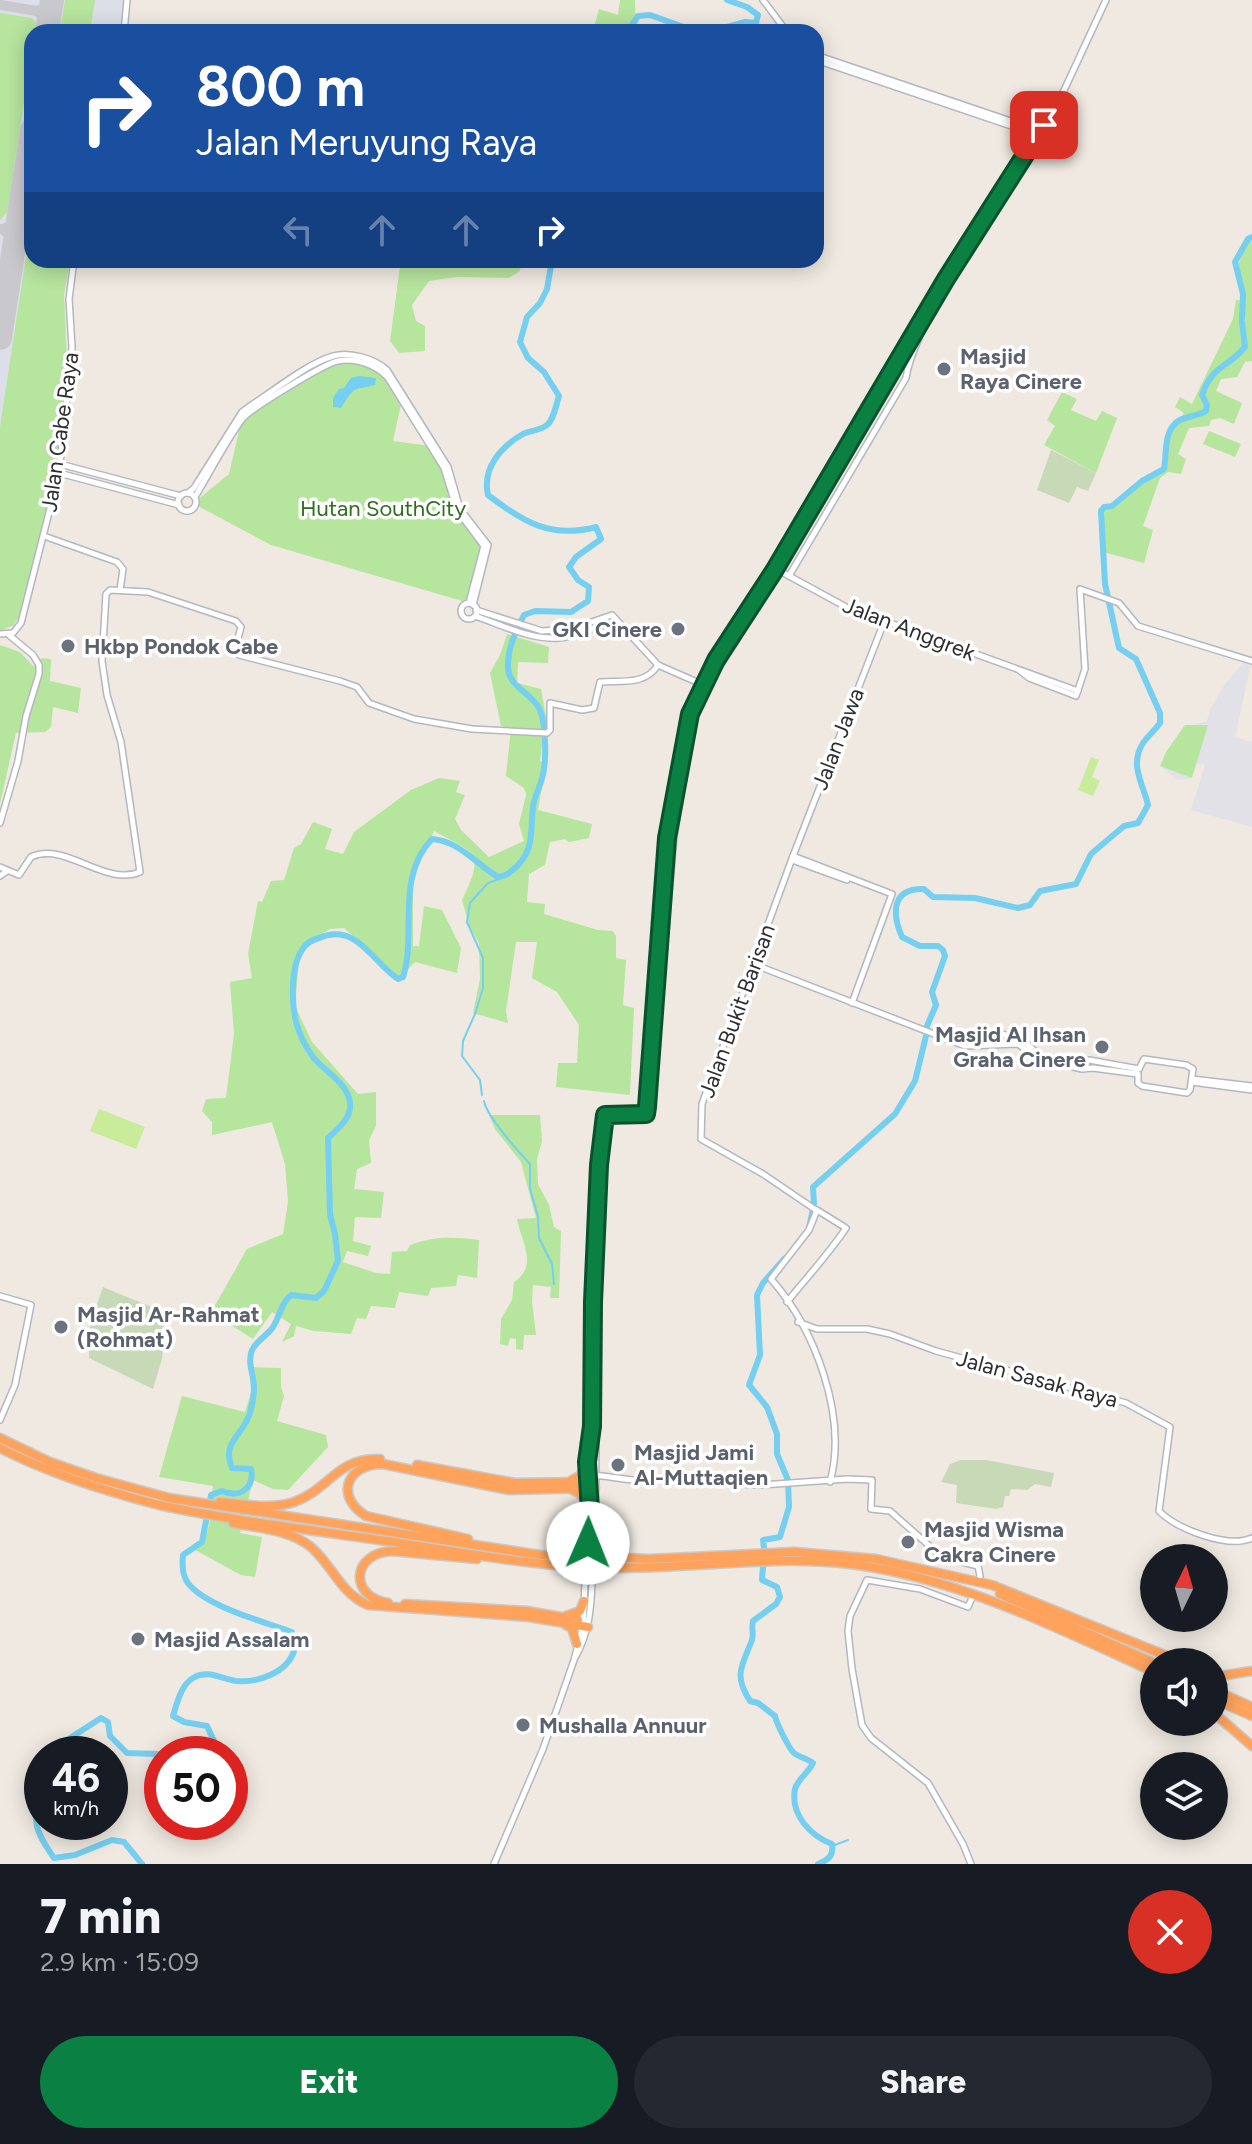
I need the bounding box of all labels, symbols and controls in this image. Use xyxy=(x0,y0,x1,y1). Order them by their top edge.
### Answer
text: 800 m xyxy=(196,53,365,120)
icon: right xyxy=(64,56,168,160)
pin xyxy=(1010,91,1078,159)
icon: arrive xyxy=(1022,103,1066,147)
text: Jalan Meruyung Raya xyxy=(196,121,537,164)
icon: left xyxy=(276,208,320,252)
icon: ahead xyxy=(360,208,404,252)
icon: ahead xyxy=(444,208,488,252)
icon: right xyxy=(528,208,572,252)
place label: Masjid Raya Cinere xyxy=(960,343,1082,395)
street label: Jalan Cabe Raya xyxy=(35,350,85,514)
marker: Masjid Raya Cinere xyxy=(935,360,953,378)
park label: Hutan SouthCity xyxy=(300,495,466,522)
street label: Jalan Anggrek xyxy=(839,591,979,667)
place label: GKI Cinere xyxy=(552,616,662,643)
marker: GKI Cinere xyxy=(669,620,687,638)
place label: Hkbp Pondok Cabe xyxy=(84,633,278,660)
marker: Hkbp Pondok Cabe xyxy=(59,637,77,655)
street label: Jalan Jawa xyxy=(806,684,870,794)
street label: Jalan Bukit Barisan xyxy=(693,921,781,1101)
place label: Masjid Al Ihsan Graha Cinere xyxy=(935,1021,1086,1073)
marker: Masjid Al Ihsan Graha Cinere xyxy=(1093,1038,1111,1056)
place label: Masjid Ar-Rahmat (Rohmat) xyxy=(77,1301,260,1353)
marker: Masjid Ar-Rahmat (Rohmat) xyxy=(52,1318,70,1336)
street label: Jalan Sasak Raya xyxy=(953,1344,1121,1414)
place label: Masjid Jami Al-Muttaqien xyxy=(634,1439,768,1491)
marker: Masjid Jami Al-Muttaqien xyxy=(609,1456,627,1474)
position arrow xyxy=(546,1501,630,1585)
place label: Masjid Wisma Cakra Cinere xyxy=(924,1516,1064,1568)
marker: Masjid Wisma Cakra Cinere xyxy=(899,1533,917,1551)
north arrow xyxy=(1140,1544,1228,1632)
map controls xyxy=(1140,1544,1228,1840)
place label: Masjid Assalam xyxy=(154,1626,310,1653)
marker: Masjid Assalam xyxy=(129,1630,147,1648)
button: sound xyxy=(1140,1648,1228,1736)
place label: Mushalla Annuur xyxy=(539,1712,707,1739)
marker: Mushalla Annuur xyxy=(514,1716,532,1734)
speed limit sign: 50 xyxy=(144,1736,248,1840)
button: layers xyxy=(1140,1752,1228,1840)
text: 46 xyxy=(52,1754,100,1802)
text: km/h xyxy=(53,1796,99,1820)
text: 7 min xyxy=(40,1887,161,1945)
button: close xyxy=(1128,1890,1212,1974)
text: 2.9 km · 15:09 xyxy=(40,1946,199,1978)
button: Exit xyxy=(40,2036,618,2128)
button: Share xyxy=(634,2036,1212,2128)

